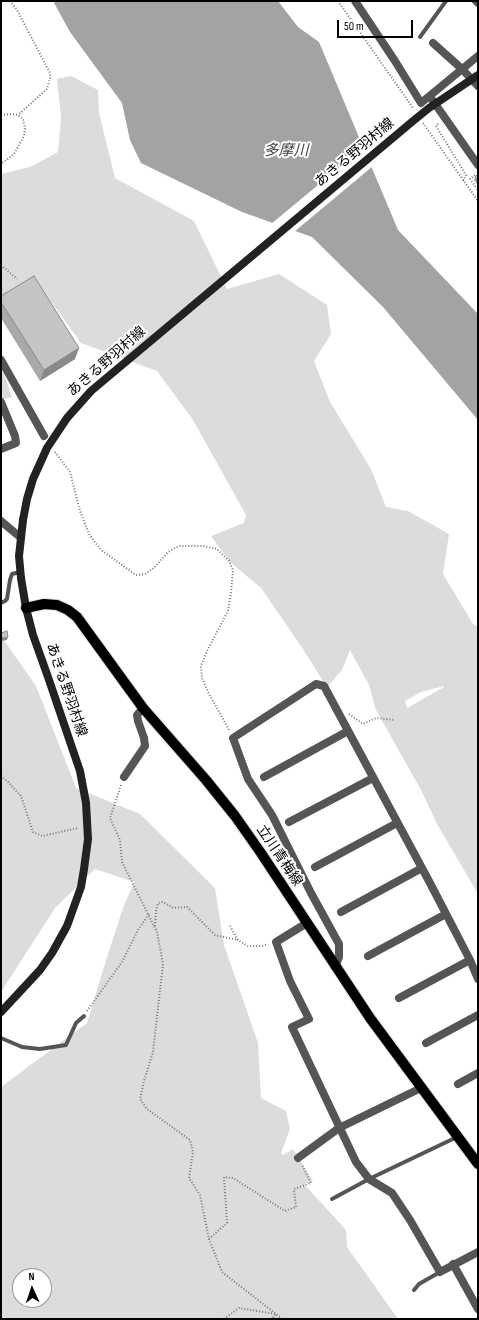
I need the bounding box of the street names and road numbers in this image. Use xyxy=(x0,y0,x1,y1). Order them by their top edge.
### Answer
street label: あきる野羽村線 xyxy=(312,115,398,191)
street label: あきる野羽村線 xyxy=(65,324,149,400)
street label: あきる野羽村線 xyxy=(42,641,90,739)
street label: 立川青梅線 xyxy=(252,822,306,890)

